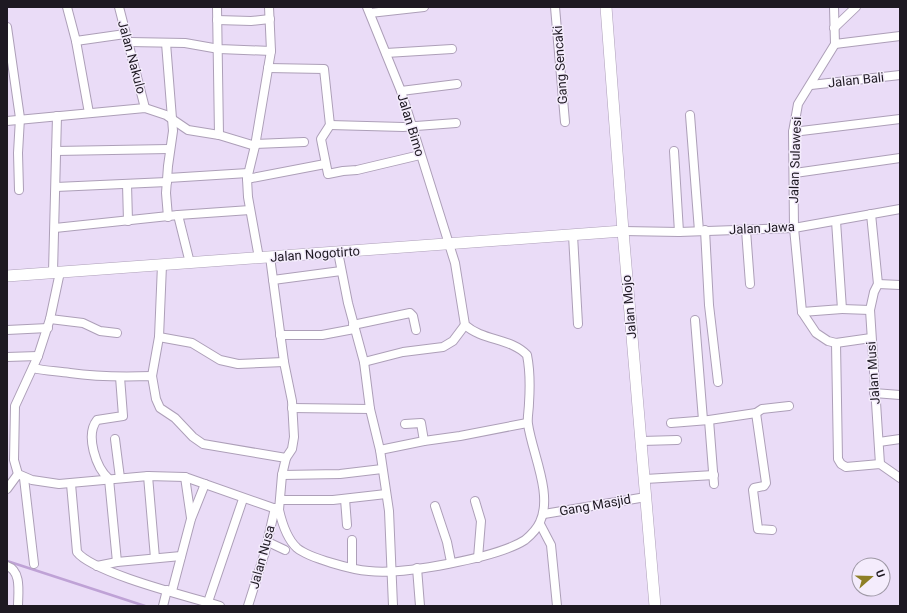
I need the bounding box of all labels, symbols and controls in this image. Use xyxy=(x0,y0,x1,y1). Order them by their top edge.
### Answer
street label: Jalan Nakulo xyxy=(115,19,149,95)
street label: Gang Sencaki xyxy=(550,25,570,105)
street label: Jalan Bali xyxy=(827,70,885,90)
street label: Jalan Bimo xyxy=(394,92,428,158)
street label: Jalan Sulawesi xyxy=(786,116,804,204)
street label: Jalan Jawa xyxy=(729,219,795,237)
street label: Jalan Nogotirto xyxy=(270,243,360,265)
street label: Jalan Mojo xyxy=(619,274,639,340)
street label: Jalan Musi xyxy=(863,341,883,405)
street label: Gang Masjid xyxy=(558,491,632,519)
street label: Jalan Nusa xyxy=(246,524,278,590)
north arrow xyxy=(851,557,891,597)
text: U xyxy=(873,568,887,579)

